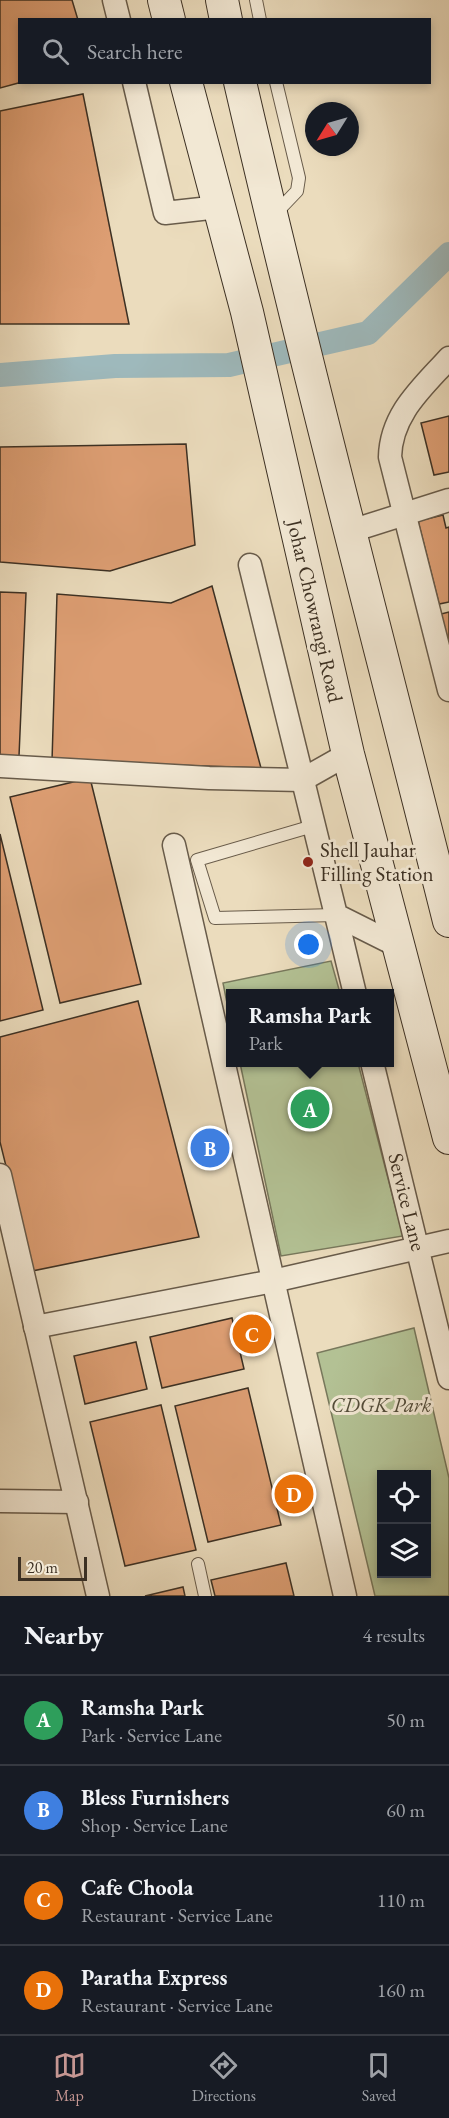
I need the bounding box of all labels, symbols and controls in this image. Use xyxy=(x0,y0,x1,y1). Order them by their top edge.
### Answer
search box xyxy=(18,18,431,84)
icon: search xyxy=(39,35,72,68)
text: Search here xyxy=(87,37,182,66)
north arrow xyxy=(305,102,359,156)
street label: Johar Chowrangi Road xyxy=(281,515,350,705)
place label: Shell Jauhar Filling Station xyxy=(320,836,434,887)
marker: Shell Jauhar Filling Station xyxy=(301,855,315,869)
your location xyxy=(294,930,323,959)
popup xyxy=(226,989,394,1067)
text: Ramsha Park xyxy=(249,1001,371,1030)
text: Park xyxy=(249,1030,283,1056)
pin: A xyxy=(290,1086,330,1132)
pin: B xyxy=(190,1126,230,1170)
street label: Service Lane xyxy=(382,1150,433,1254)
pin: C xyxy=(232,1312,272,1356)
park label: CDGK Park xyxy=(331,1391,432,1418)
map controls xyxy=(377,1470,431,1578)
button: locate xyxy=(377,1470,431,1524)
pin: D xyxy=(274,1472,314,1516)
button: layers xyxy=(377,1524,431,1578)
scale bar xyxy=(18,1554,87,1582)
text: 20 m xyxy=(27,1557,58,1578)
text: Nearby xyxy=(24,1618,104,1652)
text: 4 results xyxy=(362,1622,425,1648)
text: Ramsha Park xyxy=(81,1693,204,1722)
text: A xyxy=(36,1707,51,1733)
text: 50 m xyxy=(386,1707,425,1733)
text: Park · Service Lane xyxy=(81,1722,222,1748)
text: Bless Furnishers xyxy=(81,1783,229,1812)
text: B xyxy=(37,1797,50,1823)
text: 60 m xyxy=(386,1797,425,1823)
text: Shop · Service Lane xyxy=(81,1812,228,1838)
text: Cafe Choola xyxy=(81,1873,193,1902)
text: C xyxy=(36,1887,51,1913)
text: 110 m xyxy=(377,1887,425,1913)
text: Restaurant · Service Lane xyxy=(81,1902,273,1928)
text: Paratha Express xyxy=(81,1963,227,1992)
text: D xyxy=(36,1977,51,2003)
text: 160 m xyxy=(377,1977,425,2003)
text: Restaurant · Service Lane xyxy=(81,1992,273,2018)
tab: Map xyxy=(53,2049,86,2106)
tab: Directions xyxy=(192,2049,256,2106)
tab: Saved xyxy=(362,2049,396,2106)

